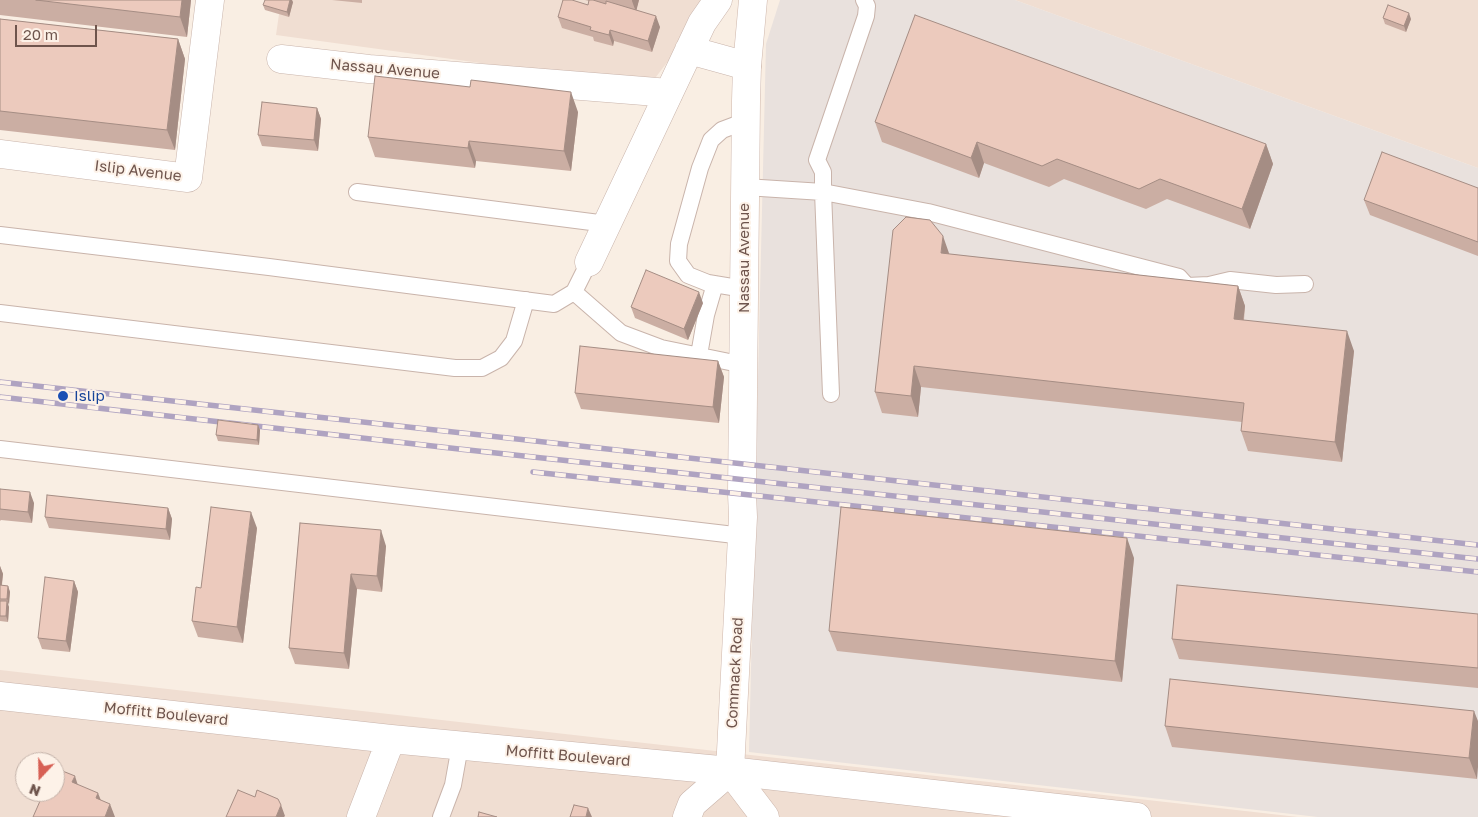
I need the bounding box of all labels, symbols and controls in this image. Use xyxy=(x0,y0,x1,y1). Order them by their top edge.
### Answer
scale bar xyxy=(18,15,100,47)
text: 20 m xyxy=(23,25,58,43)
street label: Nassau Avenue xyxy=(329,55,441,83)
street label: Islip Avenue xyxy=(94,157,182,185)
street label: Nassau Avenue xyxy=(735,203,753,313)
place label: Islip xyxy=(74,387,105,405)
marker: Islip xyxy=(56,389,70,403)
street label: Commack Road xyxy=(723,617,747,729)
street label: Moffitt Boulevard xyxy=(103,699,229,729)
street label: Moffitt Boulevard xyxy=(505,742,631,770)
north arrow xyxy=(15,752,65,802)
text: N xyxy=(27,781,43,800)

